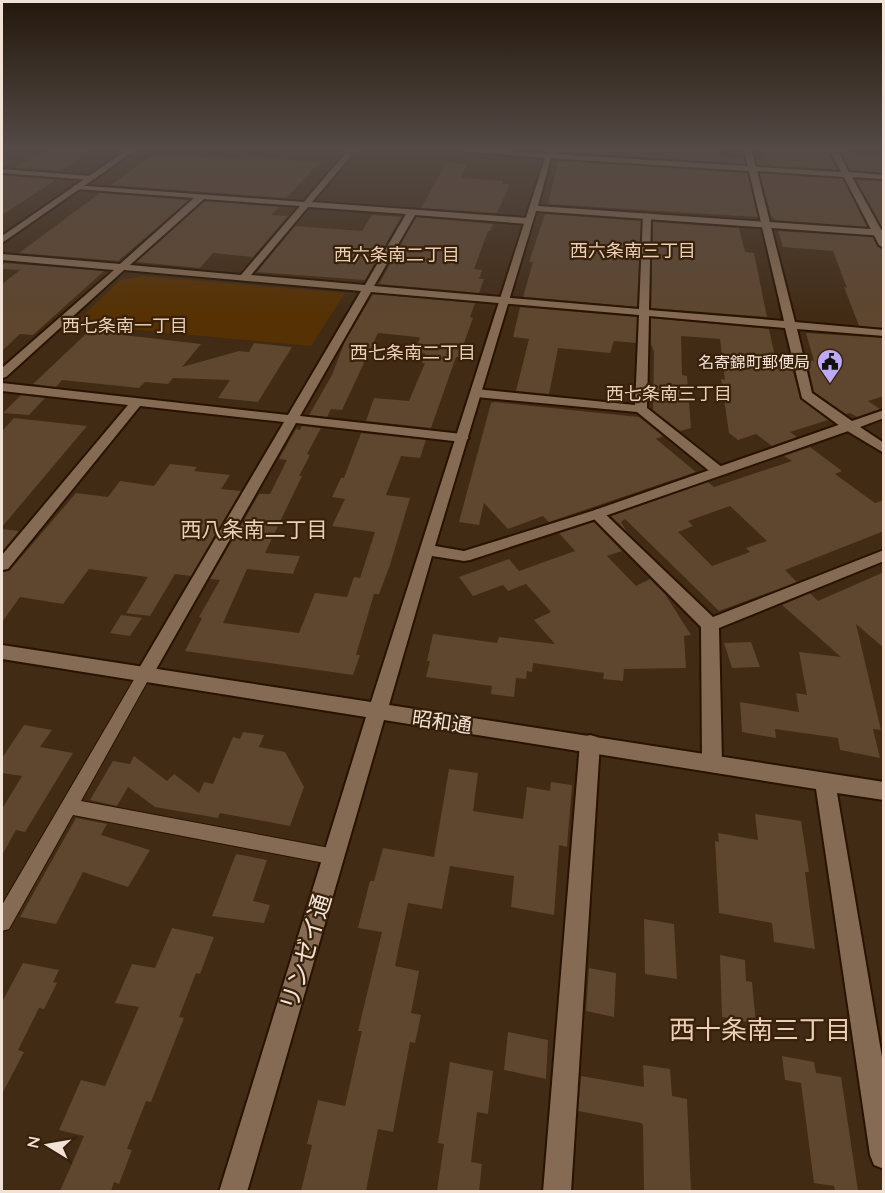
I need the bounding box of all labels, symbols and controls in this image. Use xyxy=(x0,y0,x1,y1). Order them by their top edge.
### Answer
district label: 西六条南三丁目 xyxy=(570,239,696,262)
district label: 西六条南二丁目 xyxy=(334,243,460,266)
district label: 西七条南一丁目 xyxy=(62,314,188,337)
district label: 西七条南二丁目 xyxy=(350,341,476,364)
public building icon: 名寄錦町郵便局 xyxy=(815,347,845,385)
place label: 名寄錦町郵便局 xyxy=(698,352,810,372)
district label: 西七条南三丁目 xyxy=(606,382,732,405)
district label: 西八条南二丁目 xyxy=(181,516,328,542)
street label: 昭和通 xyxy=(411,705,474,738)
street label: リンゼイ通 xyxy=(273,890,337,1013)
district label: 西十条南三丁目 xyxy=(669,1013,851,1046)
north arrow xyxy=(18,1115,78,1175)
text: N xyxy=(22,1134,44,1150)

